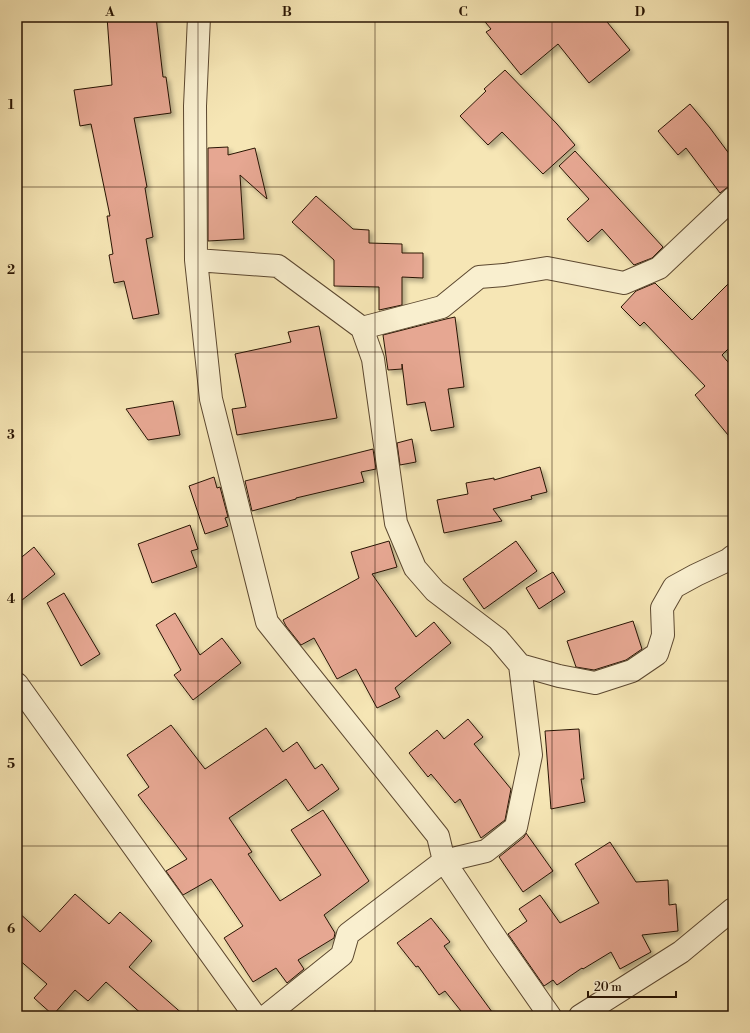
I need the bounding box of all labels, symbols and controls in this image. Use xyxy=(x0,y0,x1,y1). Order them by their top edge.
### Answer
text: A xyxy=(104,4,115,20)
text: B xyxy=(282,4,292,20)
text: C xyxy=(458,4,468,20)
text: D xyxy=(635,4,645,20)
text: 1 xyxy=(8,97,15,113)
text: 2 xyxy=(7,262,15,278)
text: 3 xyxy=(7,427,15,443)
text: 4 xyxy=(7,591,16,607)
text: 5 xyxy=(7,756,15,772)
text: 6 xyxy=(7,921,15,937)
scale bar xyxy=(588,973,676,999)
text: 20 m xyxy=(594,980,622,995)

